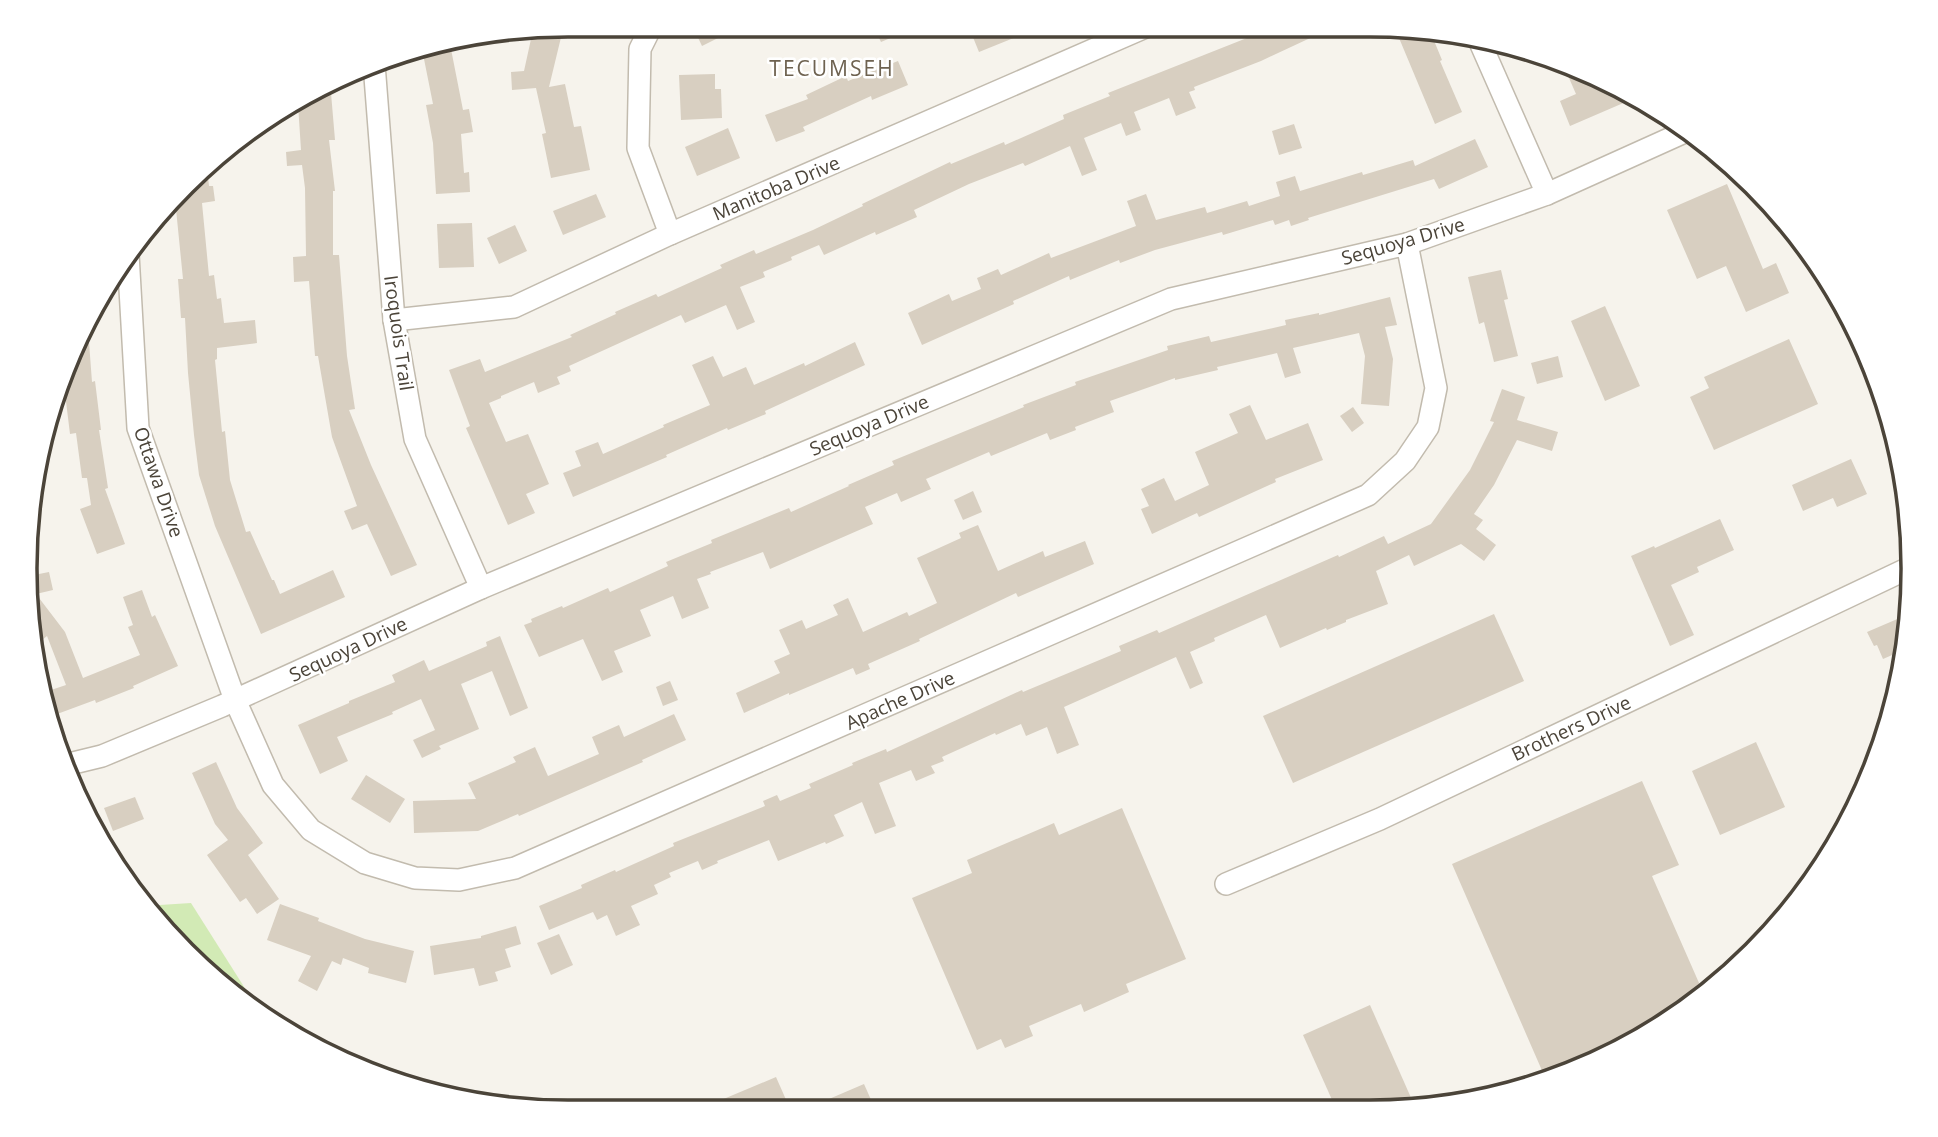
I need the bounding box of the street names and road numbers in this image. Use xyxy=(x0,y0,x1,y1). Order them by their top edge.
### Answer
street label: Manitoba Drive xyxy=(708,149,844,227)
street label: Sequoya Drive xyxy=(1338,211,1468,271)
street label: Iroquois Trail xyxy=(378,274,420,392)
street label: Sequoya Drive xyxy=(805,388,933,462)
street label: Ottawa Drive xyxy=(128,423,190,541)
street label: Sequoya Drive xyxy=(285,610,411,688)
street label: Apache Drive xyxy=(841,664,959,736)
street label: Brothers Drive xyxy=(1507,689,1635,767)

